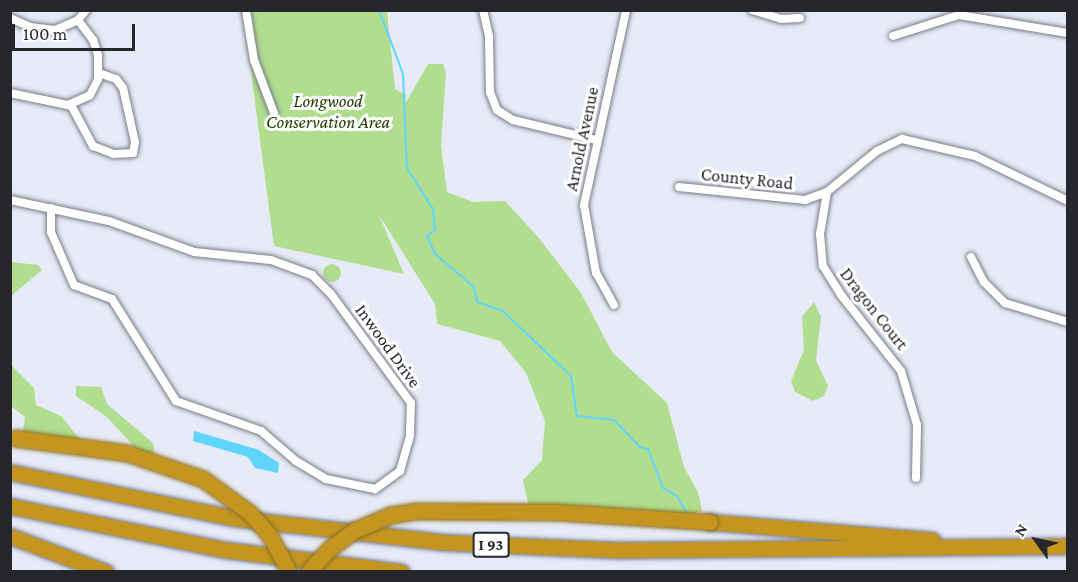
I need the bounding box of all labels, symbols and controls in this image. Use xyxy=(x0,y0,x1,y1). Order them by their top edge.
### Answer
scale bar xyxy=(15,12,138,50)
text: 100 m xyxy=(23,24,67,44)
street label: Arnold Avenue xyxy=(560,85,604,193)
park label: Longwood Conservation Area xyxy=(266,91,390,134)
street label: County Road xyxy=(700,163,794,195)
street label: Dragon Court xyxy=(835,264,913,354)
street label: Inwood Drive xyxy=(350,300,426,392)
north arrow xyxy=(1006,510,1066,570)
text: N xyxy=(1010,521,1031,539)
road number: I 93 xyxy=(472,532,510,558)

